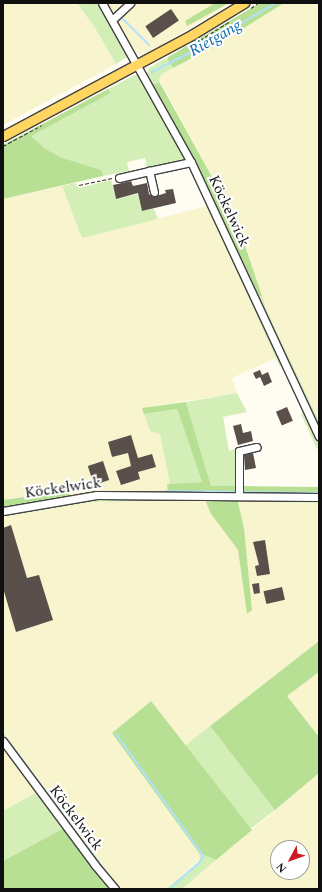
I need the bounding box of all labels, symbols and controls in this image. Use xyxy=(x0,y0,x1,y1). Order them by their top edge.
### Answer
water label: Rietgang xyxy=(185,15,245,61)
street label: Köckelwick xyxy=(205,172,253,250)
street label: Köckelwick xyxy=(24,474,102,502)
street label: Köckelwick xyxy=(46,782,106,854)
north arrow xyxy=(270,840,310,880)
text: N xyxy=(272,859,291,877)

